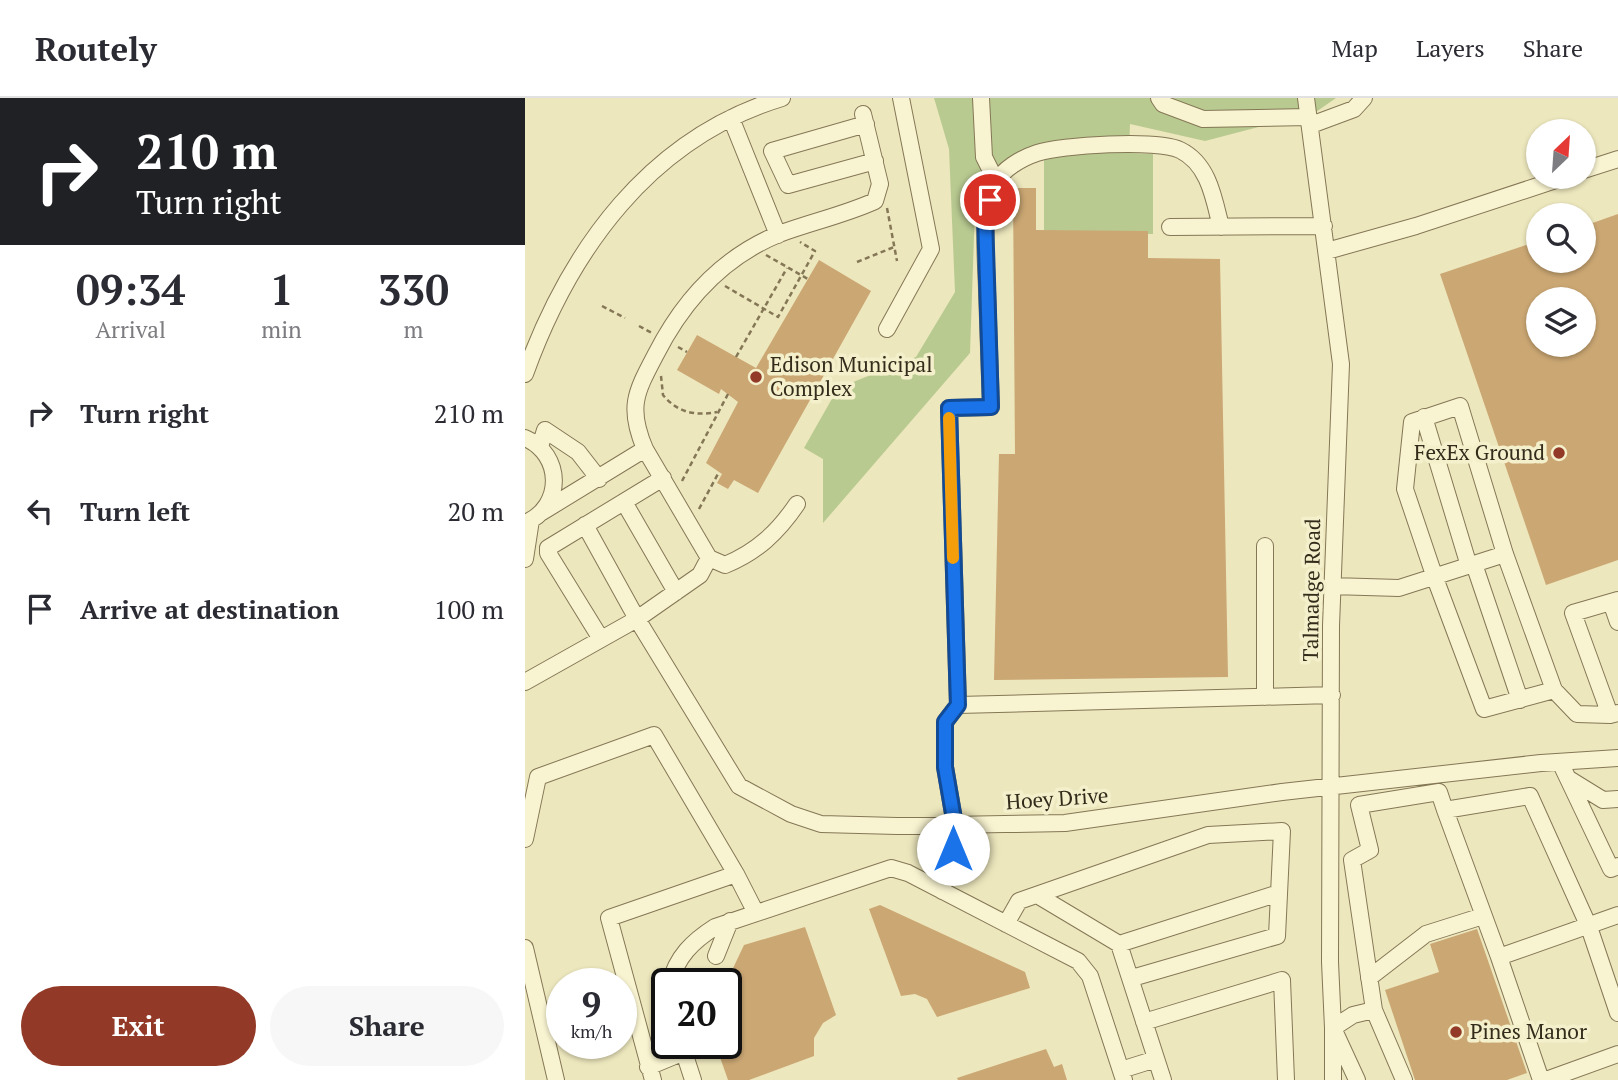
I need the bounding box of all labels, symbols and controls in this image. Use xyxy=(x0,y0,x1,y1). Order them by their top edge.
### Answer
text: Routely xyxy=(35,27,157,70)
text: Map xyxy=(1331,32,1378,64)
text: Layers xyxy=(1416,32,1485,64)
text: Share xyxy=(1523,32,1583,64)
text: 210 m xyxy=(136,118,278,183)
north arrow xyxy=(1526,119,1596,189)
map controls xyxy=(1526,119,1596,357)
icon: right xyxy=(21,126,112,217)
pin xyxy=(960,170,1020,230)
text: Turn right xyxy=(136,181,282,223)
icon: arrive xyxy=(971,181,1009,219)
button: search xyxy=(1526,203,1596,273)
text: 09:34 xyxy=(76,261,185,317)
text: 1 xyxy=(270,261,293,317)
text: 330 xyxy=(378,261,449,317)
button: layers xyxy=(1526,287,1596,357)
text: Arrival xyxy=(95,314,166,345)
text: min xyxy=(261,314,302,345)
text: m xyxy=(403,314,423,345)
place label: Edison Municipal Complex xyxy=(770,350,932,402)
marker: Edison Municipal Complex xyxy=(748,369,764,385)
icon: right xyxy=(21,394,59,432)
text: Turn right xyxy=(80,396,209,430)
text: 210 m xyxy=(434,396,504,430)
place label: FexEx Ground xyxy=(1414,438,1545,466)
marker: FexEx Ground xyxy=(1551,445,1567,461)
icon: left xyxy=(21,492,59,530)
text: Turn left xyxy=(80,494,190,528)
text: 20 m xyxy=(448,494,504,528)
street label: Talmadge Road xyxy=(1296,518,1326,662)
icon: arrive xyxy=(21,590,59,628)
text: Arrive at destination xyxy=(80,592,339,626)
text: 100 m xyxy=(434,592,504,626)
street label: Hoey Drive xyxy=(1005,780,1109,816)
position arrow xyxy=(916,812,990,886)
speed limit sign: 20 xyxy=(651,968,742,1059)
text: 9 xyxy=(582,981,601,1027)
button: Exit xyxy=(21,986,256,1066)
button: Share xyxy=(270,986,504,1066)
place label: Pines Manor xyxy=(1470,1017,1587,1045)
text: km/h xyxy=(571,1019,612,1043)
marker: Pines Manor xyxy=(1448,1024,1464,1040)

